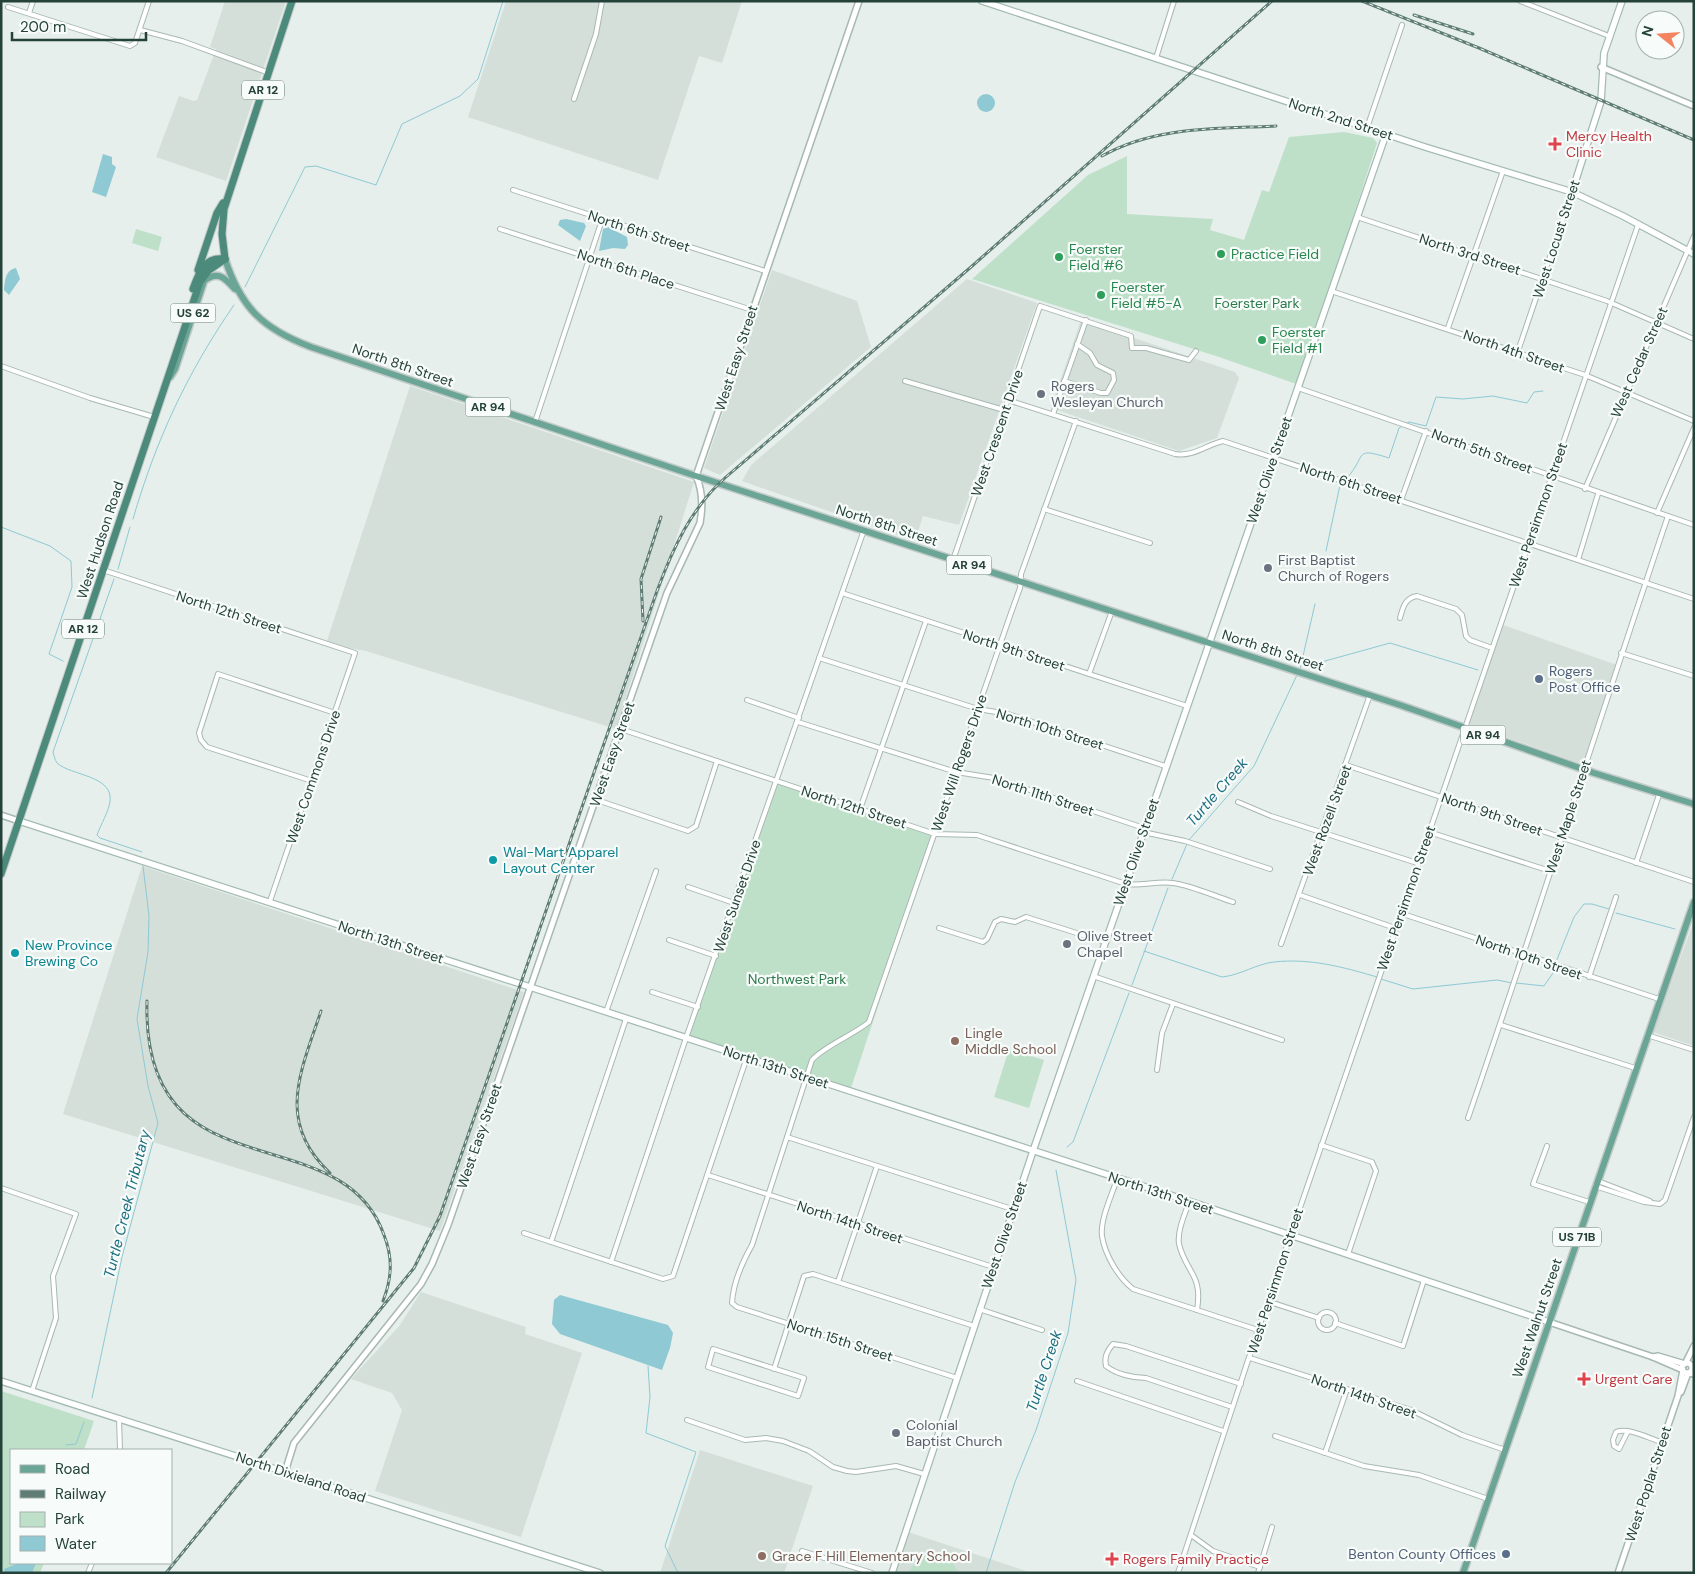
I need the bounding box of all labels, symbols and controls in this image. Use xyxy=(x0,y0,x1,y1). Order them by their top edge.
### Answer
scale bar xyxy=(12,10,146,42)
north arrow xyxy=(1635,10,1685,60)
text: 200 m xyxy=(20,17,66,37)
text: N xyxy=(1637,24,1658,39)
road number: AR 12 xyxy=(242,80,284,100)
street label: North 2nd Street xyxy=(1287,94,1395,144)
place label: Mercy Health Clinic xyxy=(1566,127,1652,161)
marker: Mercy Health Clinic xyxy=(1548,137,1562,151)
street label: West Locust Street xyxy=(1528,177,1584,301)
street label: North 6th Street xyxy=(586,206,692,256)
street label: North 3rd Street xyxy=(1417,229,1523,279)
place label: Foerster Field #6 xyxy=(1069,240,1123,274)
street label: North 6th Place xyxy=(575,245,677,293)
place label: Practice Field xyxy=(1231,245,1319,263)
marker: Practice Field xyxy=(1215,248,1227,260)
marker: Foerster Field #6 xyxy=(1053,251,1065,263)
place label: Foerster Field #5-A xyxy=(1111,278,1182,312)
marker: Foerster Field #5-A xyxy=(1095,289,1107,301)
park label: Foerster Park xyxy=(1214,294,1300,312)
street label: West Easy Street xyxy=(710,303,762,413)
road number: US 62 xyxy=(170,304,216,322)
street label: West Cedar Street xyxy=(1606,304,1672,420)
place label: Foerster Field #1 xyxy=(1272,323,1326,357)
street label: North 4th Street xyxy=(1461,325,1567,377)
marker: Foerster Field #1 xyxy=(1256,334,1268,346)
street label: North 8th Street xyxy=(350,339,456,391)
street label: West Crescent Drive xyxy=(967,367,1027,499)
place label: Rogers Wesleyan Church xyxy=(1051,377,1163,411)
marker: Rogers Wesleyan Church xyxy=(1035,388,1047,400)
road number: AR 94 xyxy=(466,398,510,417)
street label: West Olive Street xyxy=(1242,414,1296,526)
street label: North 5th Street xyxy=(1429,424,1535,478)
street label: West Persimmon Street xyxy=(1505,440,1571,590)
street label: North 6th Street xyxy=(1298,458,1404,508)
street label: West Hudson Road xyxy=(72,479,128,601)
street label: North 8th Street xyxy=(834,500,940,550)
place label: First Baptist Church of Rogers xyxy=(1278,551,1389,585)
road number: AR 94 xyxy=(946,556,992,574)
marker: First Baptist Church of Rogers xyxy=(1262,562,1274,574)
street label: North 12th Street xyxy=(174,586,284,638)
road number: AR 12 xyxy=(62,620,104,638)
street label: North 9th Street xyxy=(961,625,1067,675)
street label: North 8th Street xyxy=(1220,625,1326,675)
place label: Rogers Post Office xyxy=(1549,662,1620,696)
marker: Rogers Post Office xyxy=(1533,673,1545,685)
street label: West Will Rogers Drive xyxy=(927,692,991,834)
street label: West Easy Street xyxy=(586,699,638,809)
street label: North 10th Street xyxy=(994,704,1106,754)
street label: West Commons Drive xyxy=(282,708,344,846)
road number: AR 94 xyxy=(1460,726,1506,744)
water label: Turtle Creek xyxy=(1182,753,1253,831)
street label: West Maple Street xyxy=(1541,757,1595,877)
street label: West Rozell Street xyxy=(1299,762,1355,878)
street label: North 11th Street xyxy=(990,770,1096,820)
street label: North 12th Street xyxy=(799,781,909,833)
street label: North 9th Street xyxy=(1439,788,1545,840)
street label: West Olive Street xyxy=(1109,796,1163,908)
street label: West Persimmon Street xyxy=(1373,823,1439,973)
street label: West Sunset Drive xyxy=(709,837,765,955)
place label: Wal-Mart Apparel Layout Center xyxy=(503,843,618,877)
marker: Wal-Mart Apparel Layout Center xyxy=(487,854,499,866)
street label: North 13th Street xyxy=(336,916,446,968)
place label: Olive Street Chapel xyxy=(1077,927,1153,961)
street label: North 10th Street xyxy=(1473,930,1585,984)
place label: New Province Brewing Co xyxy=(25,936,113,970)
marker: Olive Street Chapel xyxy=(1061,938,1073,950)
marker: New Province Brewing Co xyxy=(9,947,21,959)
park label: Northwest Park xyxy=(748,970,846,988)
place label: Lingle Middle School xyxy=(965,1024,1056,1058)
marker: Lingle Middle School xyxy=(949,1035,961,1047)
street label: North 13th Street xyxy=(721,1041,831,1093)
street label: West Easy Street xyxy=(453,1081,505,1191)
water label: Turtle Creek Tributary xyxy=(99,1127,155,1280)
street label: North 13th Street xyxy=(1106,1167,1216,1219)
street label: West Olive Street xyxy=(977,1179,1031,1291)
street label: North 14th Street xyxy=(795,1196,905,1248)
street label: West Persimmon Street xyxy=(1243,1206,1307,1356)
road number: US 71B xyxy=(1553,1228,1601,1246)
street label: West Walnut Street xyxy=(1508,1256,1566,1380)
street label: North 15th Street xyxy=(785,1314,895,1366)
water label: Turtle Creek xyxy=(1021,1327,1067,1414)
street label: North 14th Street xyxy=(1309,1370,1419,1422)
place label: Urgent Care xyxy=(1595,1370,1672,1388)
marker: Urgent Care xyxy=(1577,1372,1591,1386)
place label: Colonial Baptist Church xyxy=(906,1416,1002,1450)
street label: West Poplar Street xyxy=(1621,1424,1675,1544)
marker: Colonial Baptist Church xyxy=(890,1427,902,1439)
street label: North Dixieland Road xyxy=(234,1447,368,1507)
legend xyxy=(10,1449,172,1564)
text: Road xyxy=(55,1459,90,1479)
text: Railway xyxy=(55,1484,107,1504)
text: Park xyxy=(55,1509,85,1529)
text: Water xyxy=(55,1534,97,1554)
place label: Benton County Offices xyxy=(1348,1545,1496,1563)
place label: Grace F Hill Elementary School xyxy=(772,1547,970,1565)
marker: Benton County Offices xyxy=(1500,1548,1512,1560)
marker: Grace F Hill Elementary School xyxy=(756,1550,768,1562)
place label: Rogers Family Practice xyxy=(1123,1550,1269,1568)
marker: Rogers Family Practice xyxy=(1105,1552,1119,1566)

